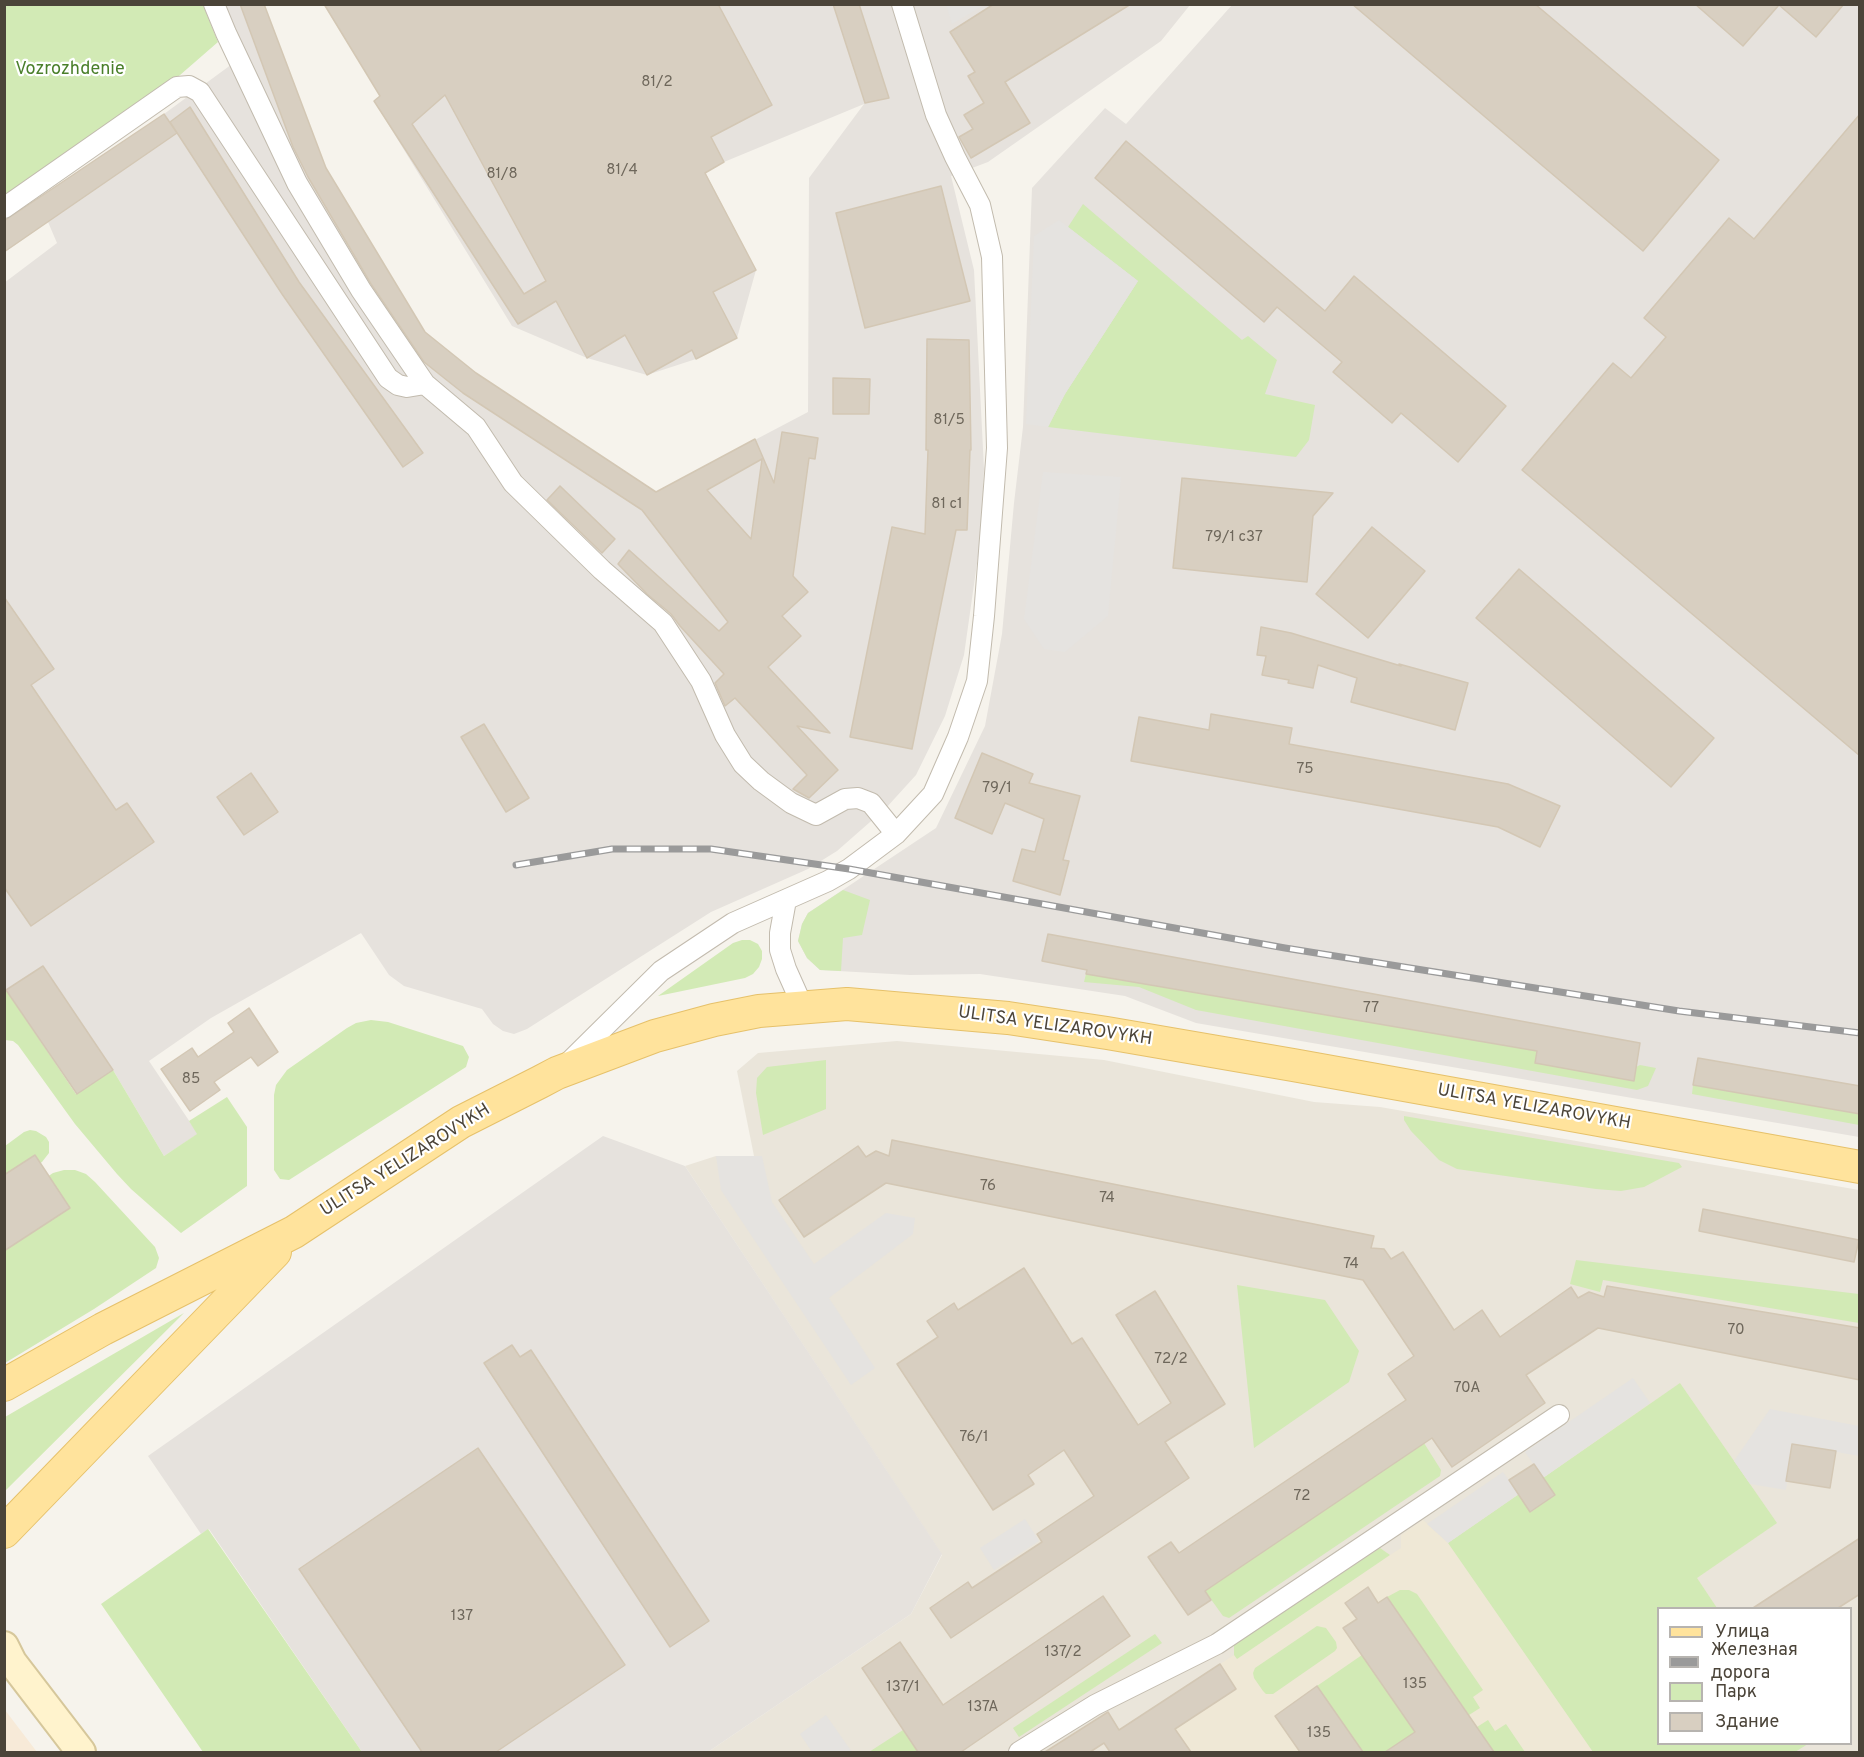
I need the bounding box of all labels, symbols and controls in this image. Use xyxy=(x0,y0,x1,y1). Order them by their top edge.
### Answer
park label: Vozrozhdenie xyxy=(15,59,125,81)
house number: 81/2 xyxy=(641,74,673,92)
house number: 81/4 xyxy=(606,162,638,180)
house number: 81/8 xyxy=(486,166,518,184)
house number: 81/5 xyxy=(933,412,965,430)
house number: 81 с1 xyxy=(931,496,963,514)
house number: 79/1 с37 xyxy=(1205,529,1263,547)
house number: 75 xyxy=(1296,761,1314,779)
house number: 79/1 xyxy=(982,780,1012,798)
house number: 77 xyxy=(1363,1000,1379,1018)
street label: ULITSA YELIZAROVYKH xyxy=(956,1003,1154,1051)
house number: 85 xyxy=(182,1071,200,1089)
street label: ULITSA YELIZAROVYKH xyxy=(1436,1080,1632,1136)
street label: ULITSA YELIZAROVYKH xyxy=(317,1100,495,1222)
house number: 76 xyxy=(980,1178,996,1196)
house number: 74 xyxy=(1099,1190,1115,1208)
house number: 74 xyxy=(1343,1256,1359,1274)
house number: 70 xyxy=(1727,1322,1745,1340)
house number: 72/2 xyxy=(1154,1351,1188,1369)
house number: 70А xyxy=(1454,1380,1480,1398)
house number: 76/1 xyxy=(960,1429,988,1447)
house number: 72 xyxy=(1294,1488,1310,1506)
legend xyxy=(1657,1607,1852,1745)
house number: 137 xyxy=(451,1608,473,1626)
text: Улица xyxy=(1715,1621,1769,1644)
text: Железная дорога xyxy=(1711,1639,1798,1685)
house number: 137/2 xyxy=(1044,1644,1082,1662)
house number: 135 xyxy=(1403,1676,1427,1694)
house number: 137/1 xyxy=(886,1679,920,1697)
text: Парк xyxy=(1715,1681,1757,1704)
house number: 137А xyxy=(968,1699,998,1717)
text: Здание xyxy=(1715,1711,1779,1734)
house number: 135 xyxy=(1307,1725,1331,1743)

